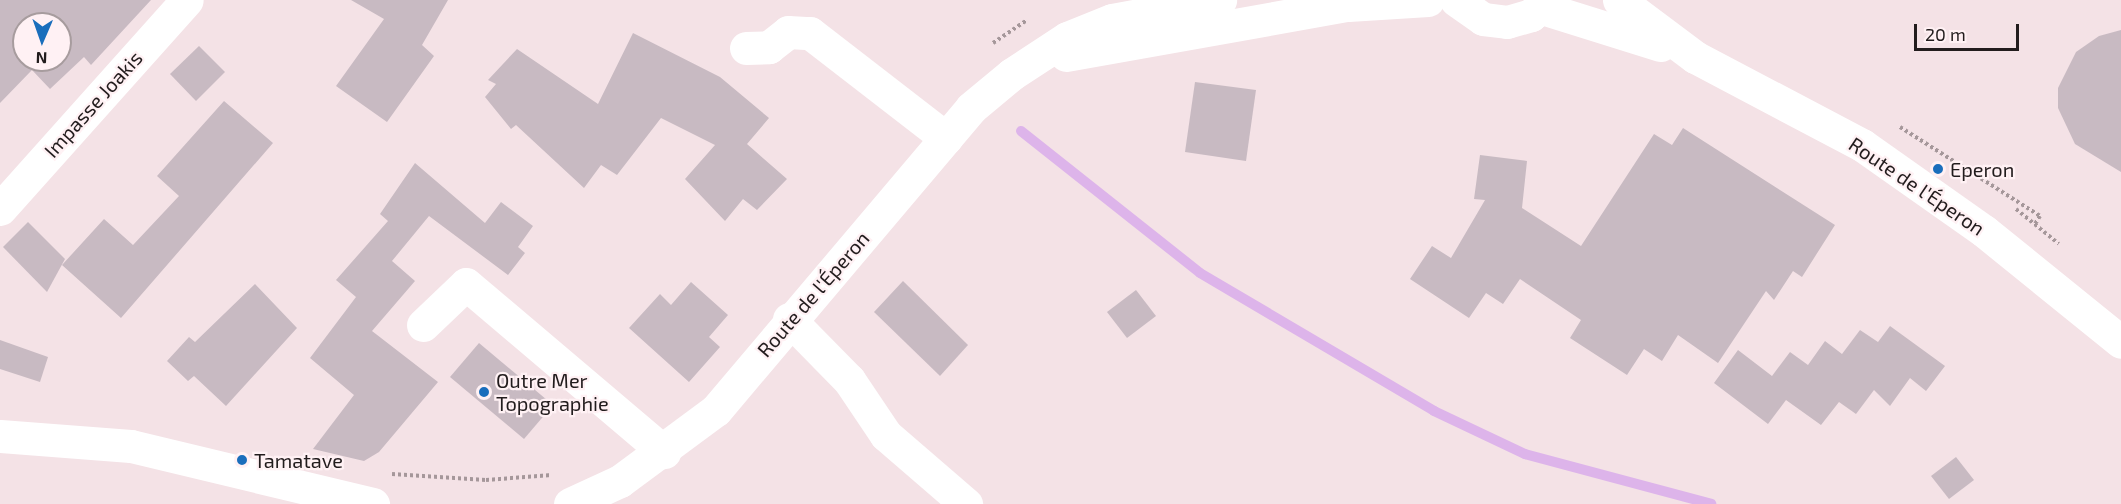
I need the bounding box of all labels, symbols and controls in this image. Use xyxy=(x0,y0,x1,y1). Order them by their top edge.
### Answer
north arrow xyxy=(12,12,72,72)
scale bar xyxy=(1917,12,2022,50)
text: 20 m xyxy=(1925,23,1966,45)
street label: Impasse Joakis xyxy=(39,46,147,162)
text: N xyxy=(35,49,48,68)
street label: Route de l'Éperon xyxy=(1845,132,1989,240)
place label: Eperon xyxy=(1950,157,2014,181)
marker: Eperon xyxy=(1931,162,1945,176)
street label: Route de l'Éperon xyxy=(752,226,874,362)
place label: Outre Mer Topographie xyxy=(496,368,609,415)
marker: Outre Mer Topographie xyxy=(477,385,491,399)
place label: Tamatave xyxy=(254,448,343,472)
marker: Tamatave xyxy=(235,453,249,467)

